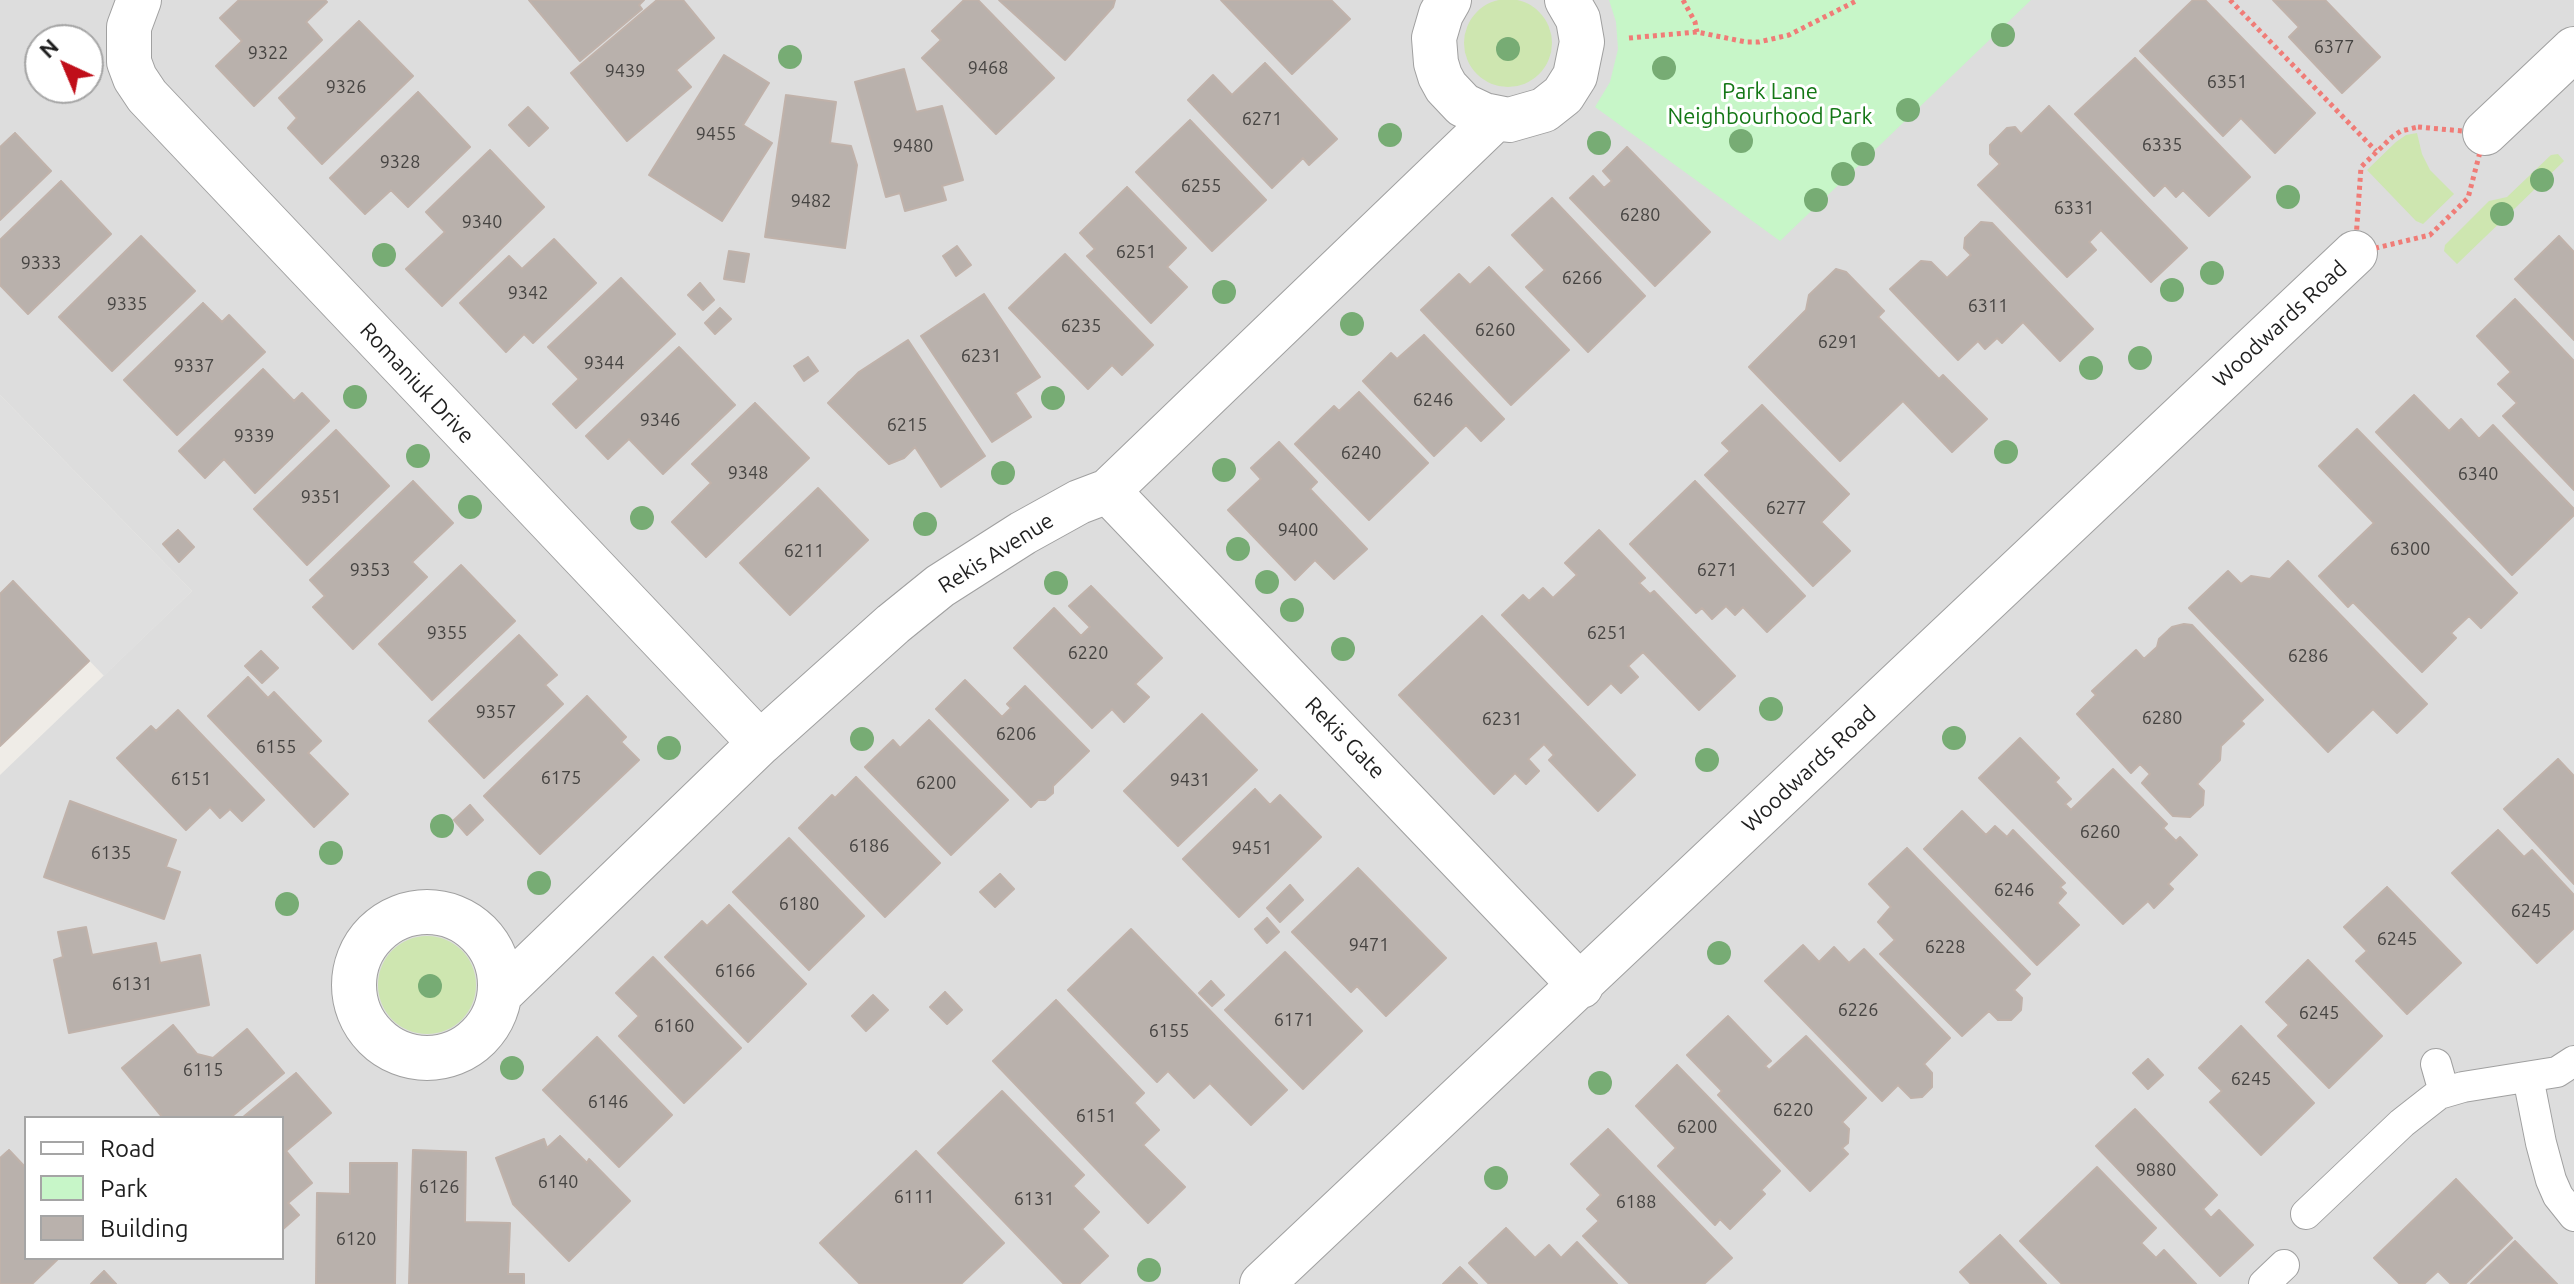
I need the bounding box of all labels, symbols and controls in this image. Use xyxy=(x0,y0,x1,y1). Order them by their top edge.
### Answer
north arrow xyxy=(24,24,104,104)
text: N xyxy=(34,33,63,63)
house number: 6377 xyxy=(2314,36,2354,58)
house number: 9322 xyxy=(248,42,288,64)
house number: 9468 xyxy=(968,57,1008,79)
house number: 9439 xyxy=(605,60,645,82)
house number: 6351 xyxy=(2207,71,2247,93)
house number: 9326 xyxy=(326,76,366,98)
park label: Park Lane Neighbourhood Park xyxy=(1668,79,1872,130)
house number: 6271 xyxy=(1242,108,1282,130)
house number: 9455 xyxy=(696,123,736,145)
house number: 6335 xyxy=(2142,134,2182,156)
house number: 9480 xyxy=(893,135,933,157)
house number: 9328 xyxy=(380,151,420,173)
house number: 6255 xyxy=(1181,175,1221,197)
house number: 9482 xyxy=(791,190,831,212)
house number: 6331 xyxy=(2054,197,2094,219)
house number: 6280 xyxy=(1620,204,1660,226)
house number: 9340 xyxy=(462,211,502,233)
house number: 6251 xyxy=(1116,241,1156,263)
house number: 9333 xyxy=(21,252,61,274)
street label: Woodwards Road xyxy=(2208,255,2352,393)
house number: 6266 xyxy=(1562,267,1602,289)
house number: 9342 xyxy=(508,282,548,304)
house number: 9335 xyxy=(107,293,147,315)
house number: 6311 xyxy=(1968,295,2008,317)
house number: 6235 xyxy=(1061,315,1101,337)
street label: Romaniuk Drive xyxy=(354,317,480,449)
house number: 6260 xyxy=(1475,319,1515,341)
house number: 6291 xyxy=(1818,331,1858,353)
house number: 6231 xyxy=(961,345,1001,367)
house number: 9344 xyxy=(584,352,624,374)
house number: 9337 xyxy=(174,355,214,377)
house number: 6246 xyxy=(1413,389,1453,411)
house number: 9346 xyxy=(640,409,680,431)
house number: 6215 xyxy=(887,414,927,436)
house number: 9339 xyxy=(234,425,274,447)
house number: 6240 xyxy=(1341,442,1381,464)
house number: 9348 xyxy=(728,462,768,484)
house number: 6340 xyxy=(2458,463,2498,485)
house number: 9351 xyxy=(301,486,341,508)
house number: 6277 xyxy=(1766,497,1806,519)
street label: Rekis Avenue xyxy=(933,507,1059,599)
house number: 9400 xyxy=(1278,519,1318,541)
house number: 6300 xyxy=(2390,538,2430,560)
house number: 6211 xyxy=(784,540,824,562)
house number: 9353 xyxy=(350,559,390,581)
house number: 6271 xyxy=(1697,559,1737,581)
house number: 9355 xyxy=(427,622,467,644)
house number: 6251 xyxy=(1587,622,1627,644)
house number: 6220 xyxy=(1068,642,1108,664)
house number: 6286 xyxy=(2288,645,2328,667)
street label: Rekis Gate xyxy=(1300,692,1390,784)
street label: Woodwards Road xyxy=(1737,700,1881,838)
house number: 9357 xyxy=(476,701,516,723)
house number: 6280 xyxy=(2142,707,2182,729)
house number: 6231 xyxy=(1482,708,1522,730)
house number: 6206 xyxy=(996,723,1036,745)
house number: 6155 xyxy=(256,736,296,758)
house number: 6175 xyxy=(541,767,581,789)
house number: 6151 xyxy=(171,768,211,790)
house number: 9431 xyxy=(1170,769,1210,791)
house number: 6200 xyxy=(916,772,956,794)
house number: 6260 xyxy=(2080,821,2120,843)
house number: 6186 xyxy=(849,835,889,857)
house number: 9451 xyxy=(1232,837,1272,859)
house number: 6135 xyxy=(91,842,131,864)
house number: 6246 xyxy=(1994,879,2034,901)
house number: 6180 xyxy=(779,893,819,915)
house number: 6245 xyxy=(2511,900,2551,922)
house number: 6245 xyxy=(2377,928,2417,950)
house number: 9471 xyxy=(1349,934,1389,956)
house number: 6228 xyxy=(1925,936,1965,958)
house number: 6166 xyxy=(715,960,755,982)
house number: 6131 xyxy=(112,973,152,995)
house number: 6226 xyxy=(1838,999,1878,1021)
house number: 6245 xyxy=(2299,1002,2339,1024)
house number: 6171 xyxy=(1274,1009,1314,1031)
house number: 6160 xyxy=(654,1015,694,1037)
house number: 6155 xyxy=(1149,1020,1189,1042)
house number: 6115 xyxy=(183,1059,223,1081)
house number: 6245 xyxy=(2231,1068,2271,1090)
house number: 6146 xyxy=(588,1091,628,1113)
house number: 6220 xyxy=(1773,1099,1813,1121)
house number: 6151 xyxy=(1076,1105,1116,1127)
legend xyxy=(24,1116,284,1260)
house number: 6200 xyxy=(1677,1116,1717,1138)
text: Road xyxy=(100,1135,155,1162)
house number: 9880 xyxy=(2136,1159,2176,1181)
house number: 6140 xyxy=(538,1171,578,1193)
text: Park xyxy=(100,1175,148,1202)
house number: 6126 xyxy=(419,1176,459,1198)
house number: 6111 xyxy=(894,1186,934,1208)
house number: 6131 xyxy=(1014,1188,1054,1210)
house number: 6188 xyxy=(1616,1191,1656,1213)
text: Building xyxy=(100,1215,188,1242)
house number: 6120 xyxy=(336,1228,376,1250)

